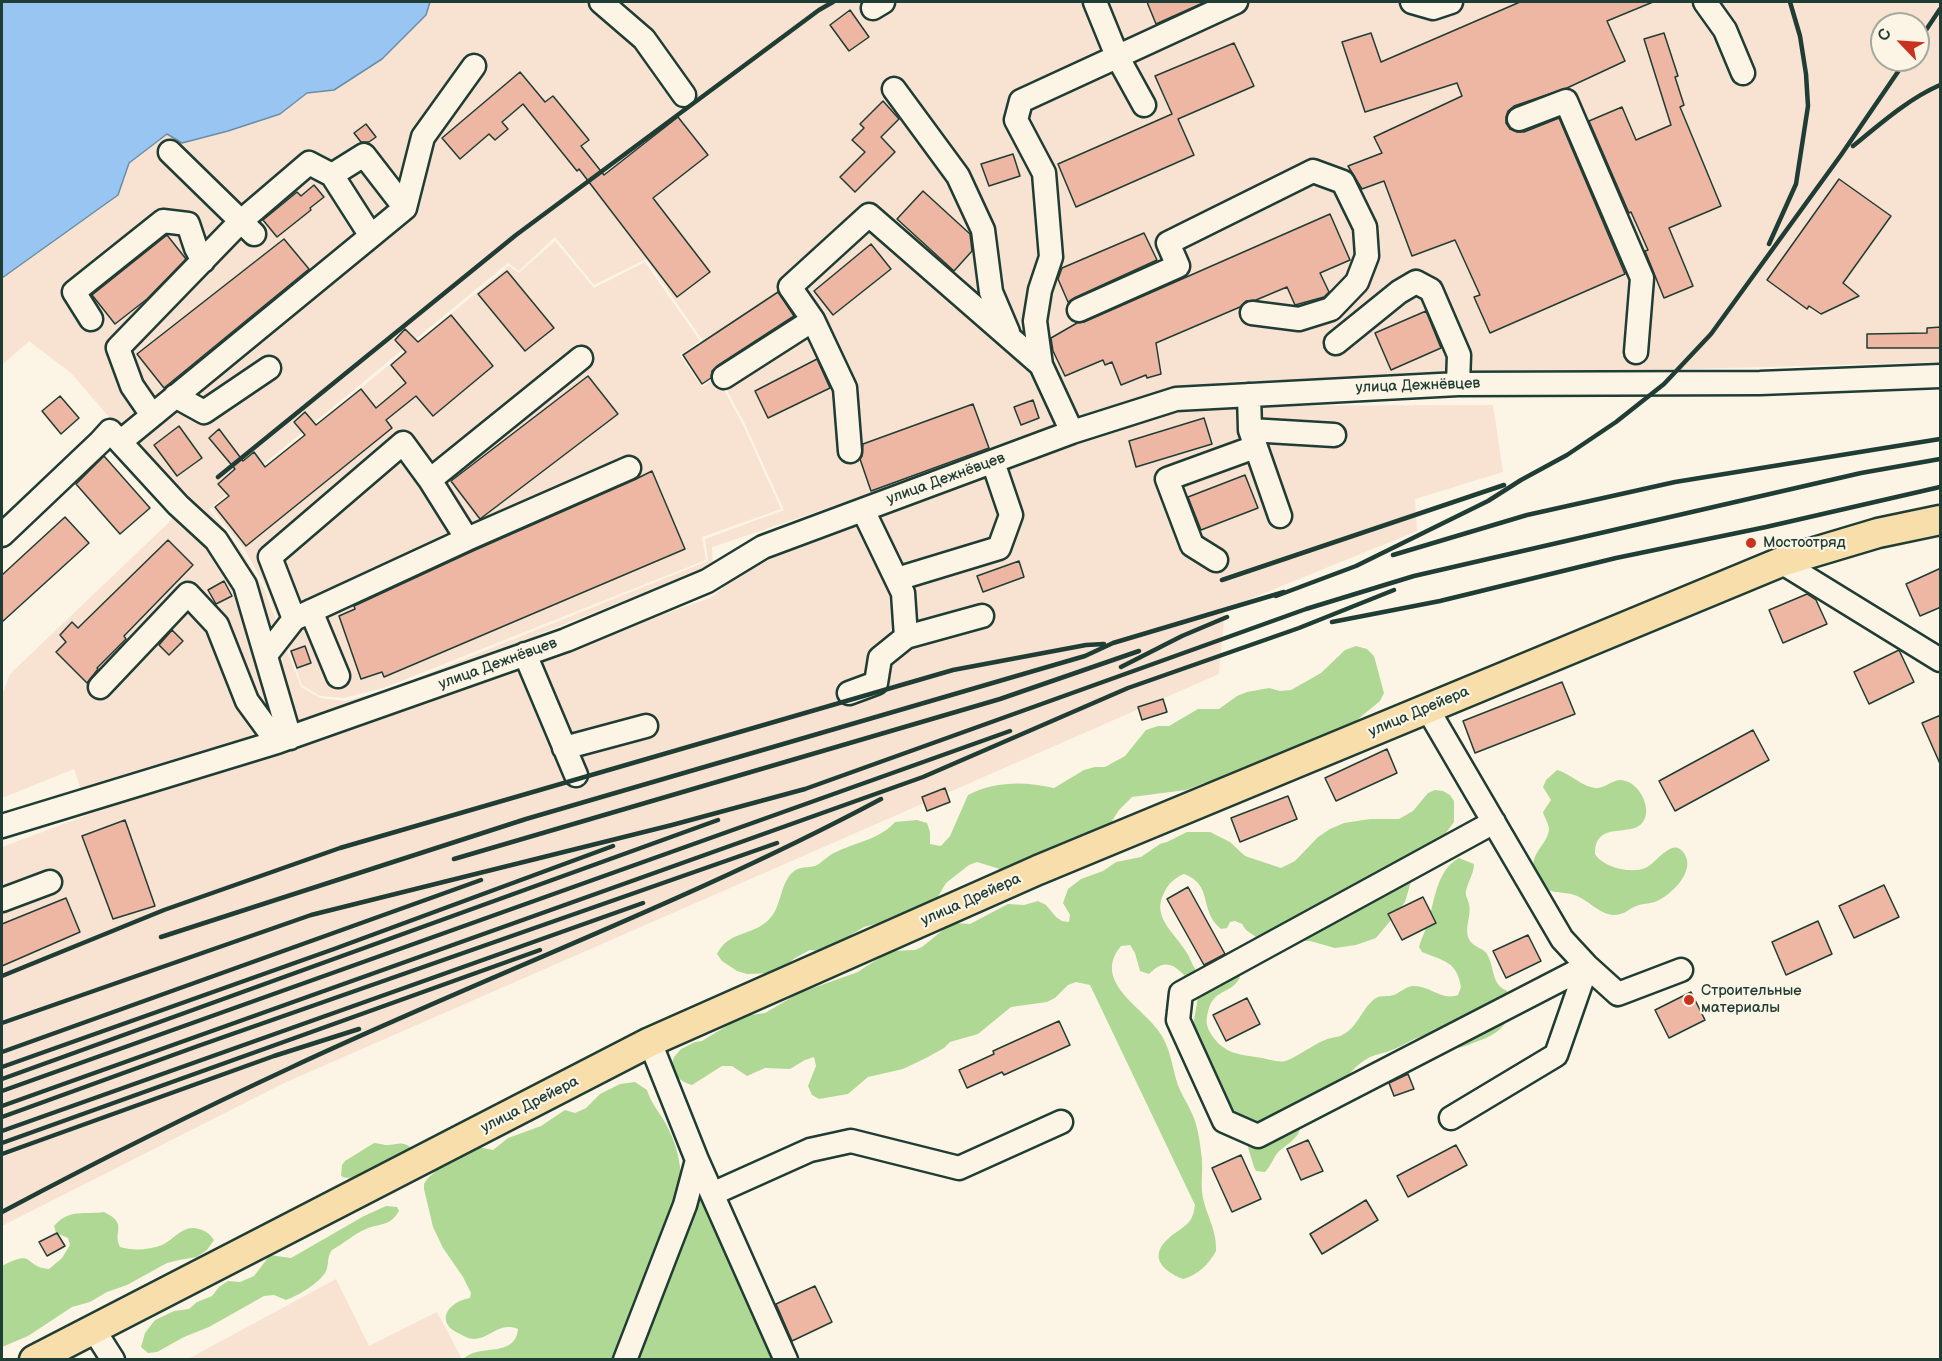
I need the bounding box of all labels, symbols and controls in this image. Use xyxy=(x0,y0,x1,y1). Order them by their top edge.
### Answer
north arrow xyxy=(1870,12,1930,72)
text: С xyxy=(1874,26,1896,44)
street label: улица Дежнёвцев xyxy=(1355,375,1481,397)
street label: улица Дежнёвцев xyxy=(884,449,1008,509)
place label: Мостоотряд xyxy=(1763,534,1846,552)
marker: Мостоотряд xyxy=(1744,536,1758,550)
street label: улица Дежнёвцев xyxy=(436,634,560,694)
street label: улица Дрейера xyxy=(1366,683,1472,741)
street label: улица Дрейера xyxy=(918,870,1024,930)
place label: Строительные материалы xyxy=(1701,982,1802,1017)
marker: Строительные материалы xyxy=(1682,993,1696,1007)
street label: улица Дрейера xyxy=(478,1073,582,1137)

